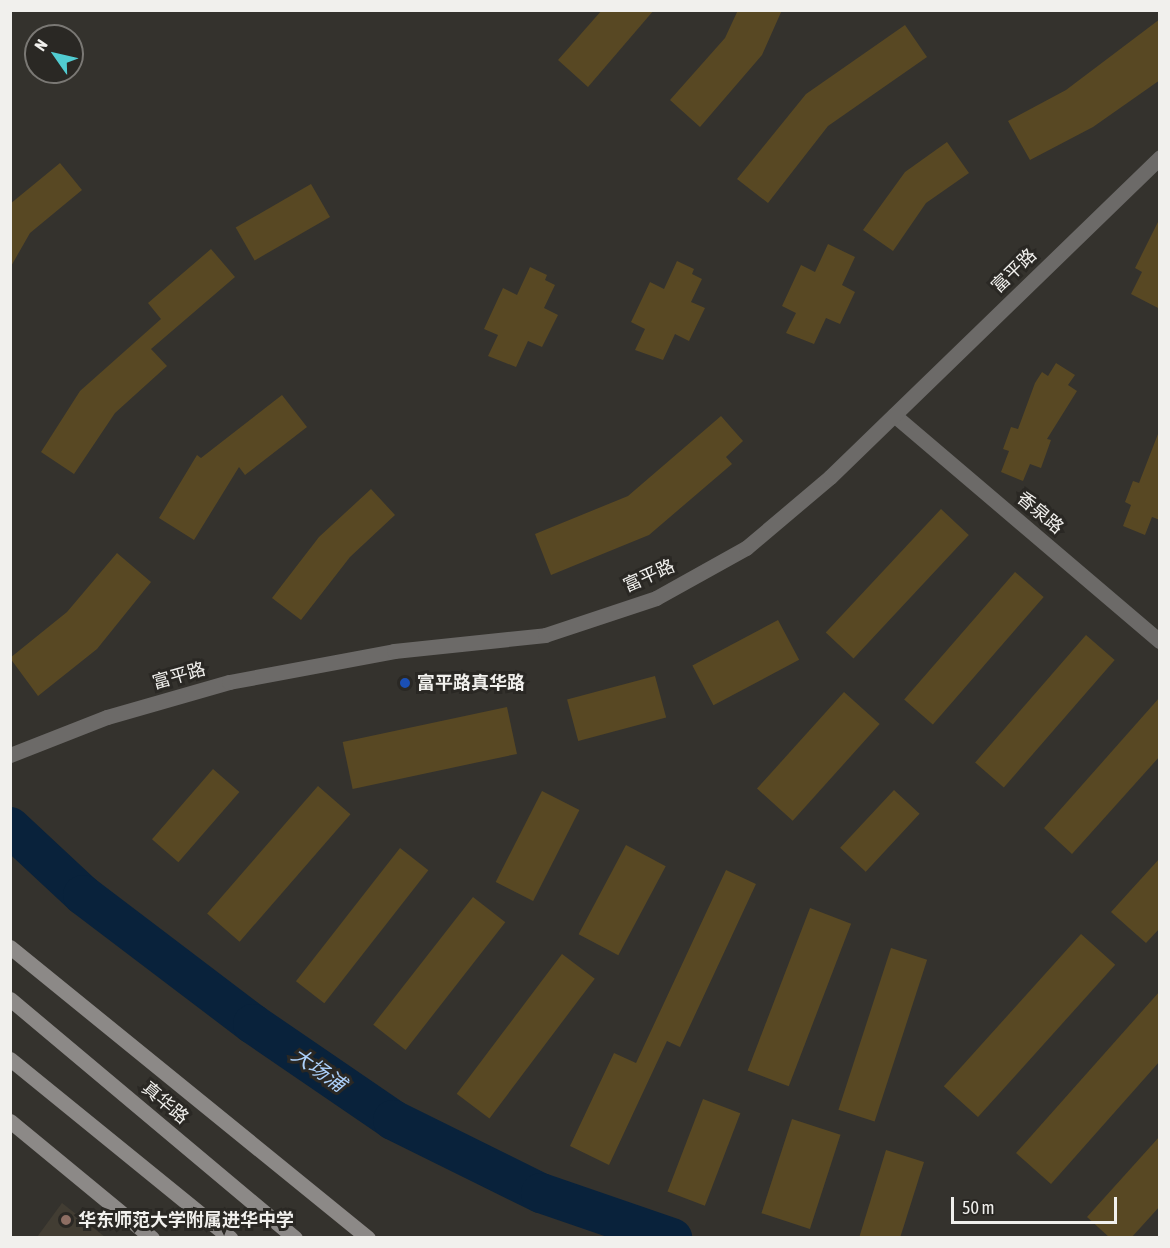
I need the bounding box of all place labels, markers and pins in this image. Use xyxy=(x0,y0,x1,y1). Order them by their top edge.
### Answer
place label: 富平路真华路 xyxy=(417,672,525,694)
marker: 富平路真华路 xyxy=(398,676,412,690)
place label: 华东师范大学附属进华中学 xyxy=(78,1209,294,1231)
marker: 华东师范大学附属进华中学 xyxy=(59,1213,73,1227)

